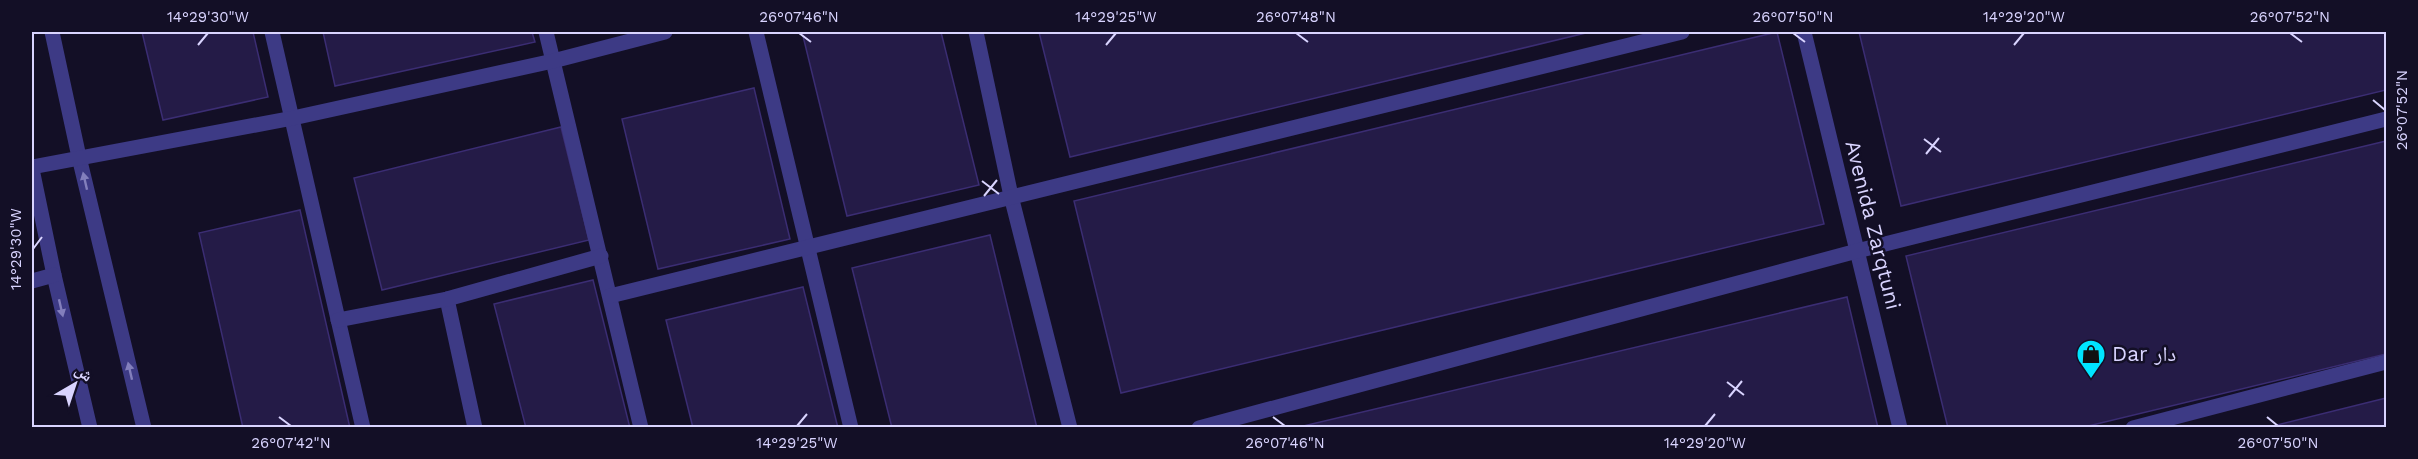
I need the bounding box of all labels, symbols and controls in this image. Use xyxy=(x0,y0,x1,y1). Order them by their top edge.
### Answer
text: 14°29'30"W xyxy=(167,8,249,26)
text: 26°07'46"N xyxy=(759,8,839,26)
text: 14°29'25"W xyxy=(1075,8,1157,26)
text: 26°07'48"N xyxy=(1256,8,1336,26)
text: 26°07'50"N xyxy=(1753,8,1833,26)
text: 14°29'20"W xyxy=(1983,8,2065,26)
text: 26°07'52"N xyxy=(2250,8,2330,26)
text: 26°07'52"N xyxy=(2393,70,2411,150)
street label: Avenida Zarqtuni xyxy=(1840,138,1907,312)
one-way arrow xyxy=(80,171,89,190)
text: 14°29'30"W xyxy=(7,208,25,290)
one-way arrow xyxy=(57,299,67,317)
shop icon: Dar دار xyxy=(2075,338,2107,380)
place label: Dar دار xyxy=(2112,341,2176,366)
north arrow xyxy=(45,354,105,414)
text: ش xyxy=(72,360,97,385)
one-way arrow xyxy=(125,361,135,380)
text: 26°07'42"N xyxy=(251,434,331,452)
text: 14°29'25"W xyxy=(756,434,838,452)
text: 26°07'46"N xyxy=(1245,434,1325,452)
text: 14°29'20"W xyxy=(1664,434,1746,452)
text: 26°07'50"N xyxy=(2238,434,2318,452)

